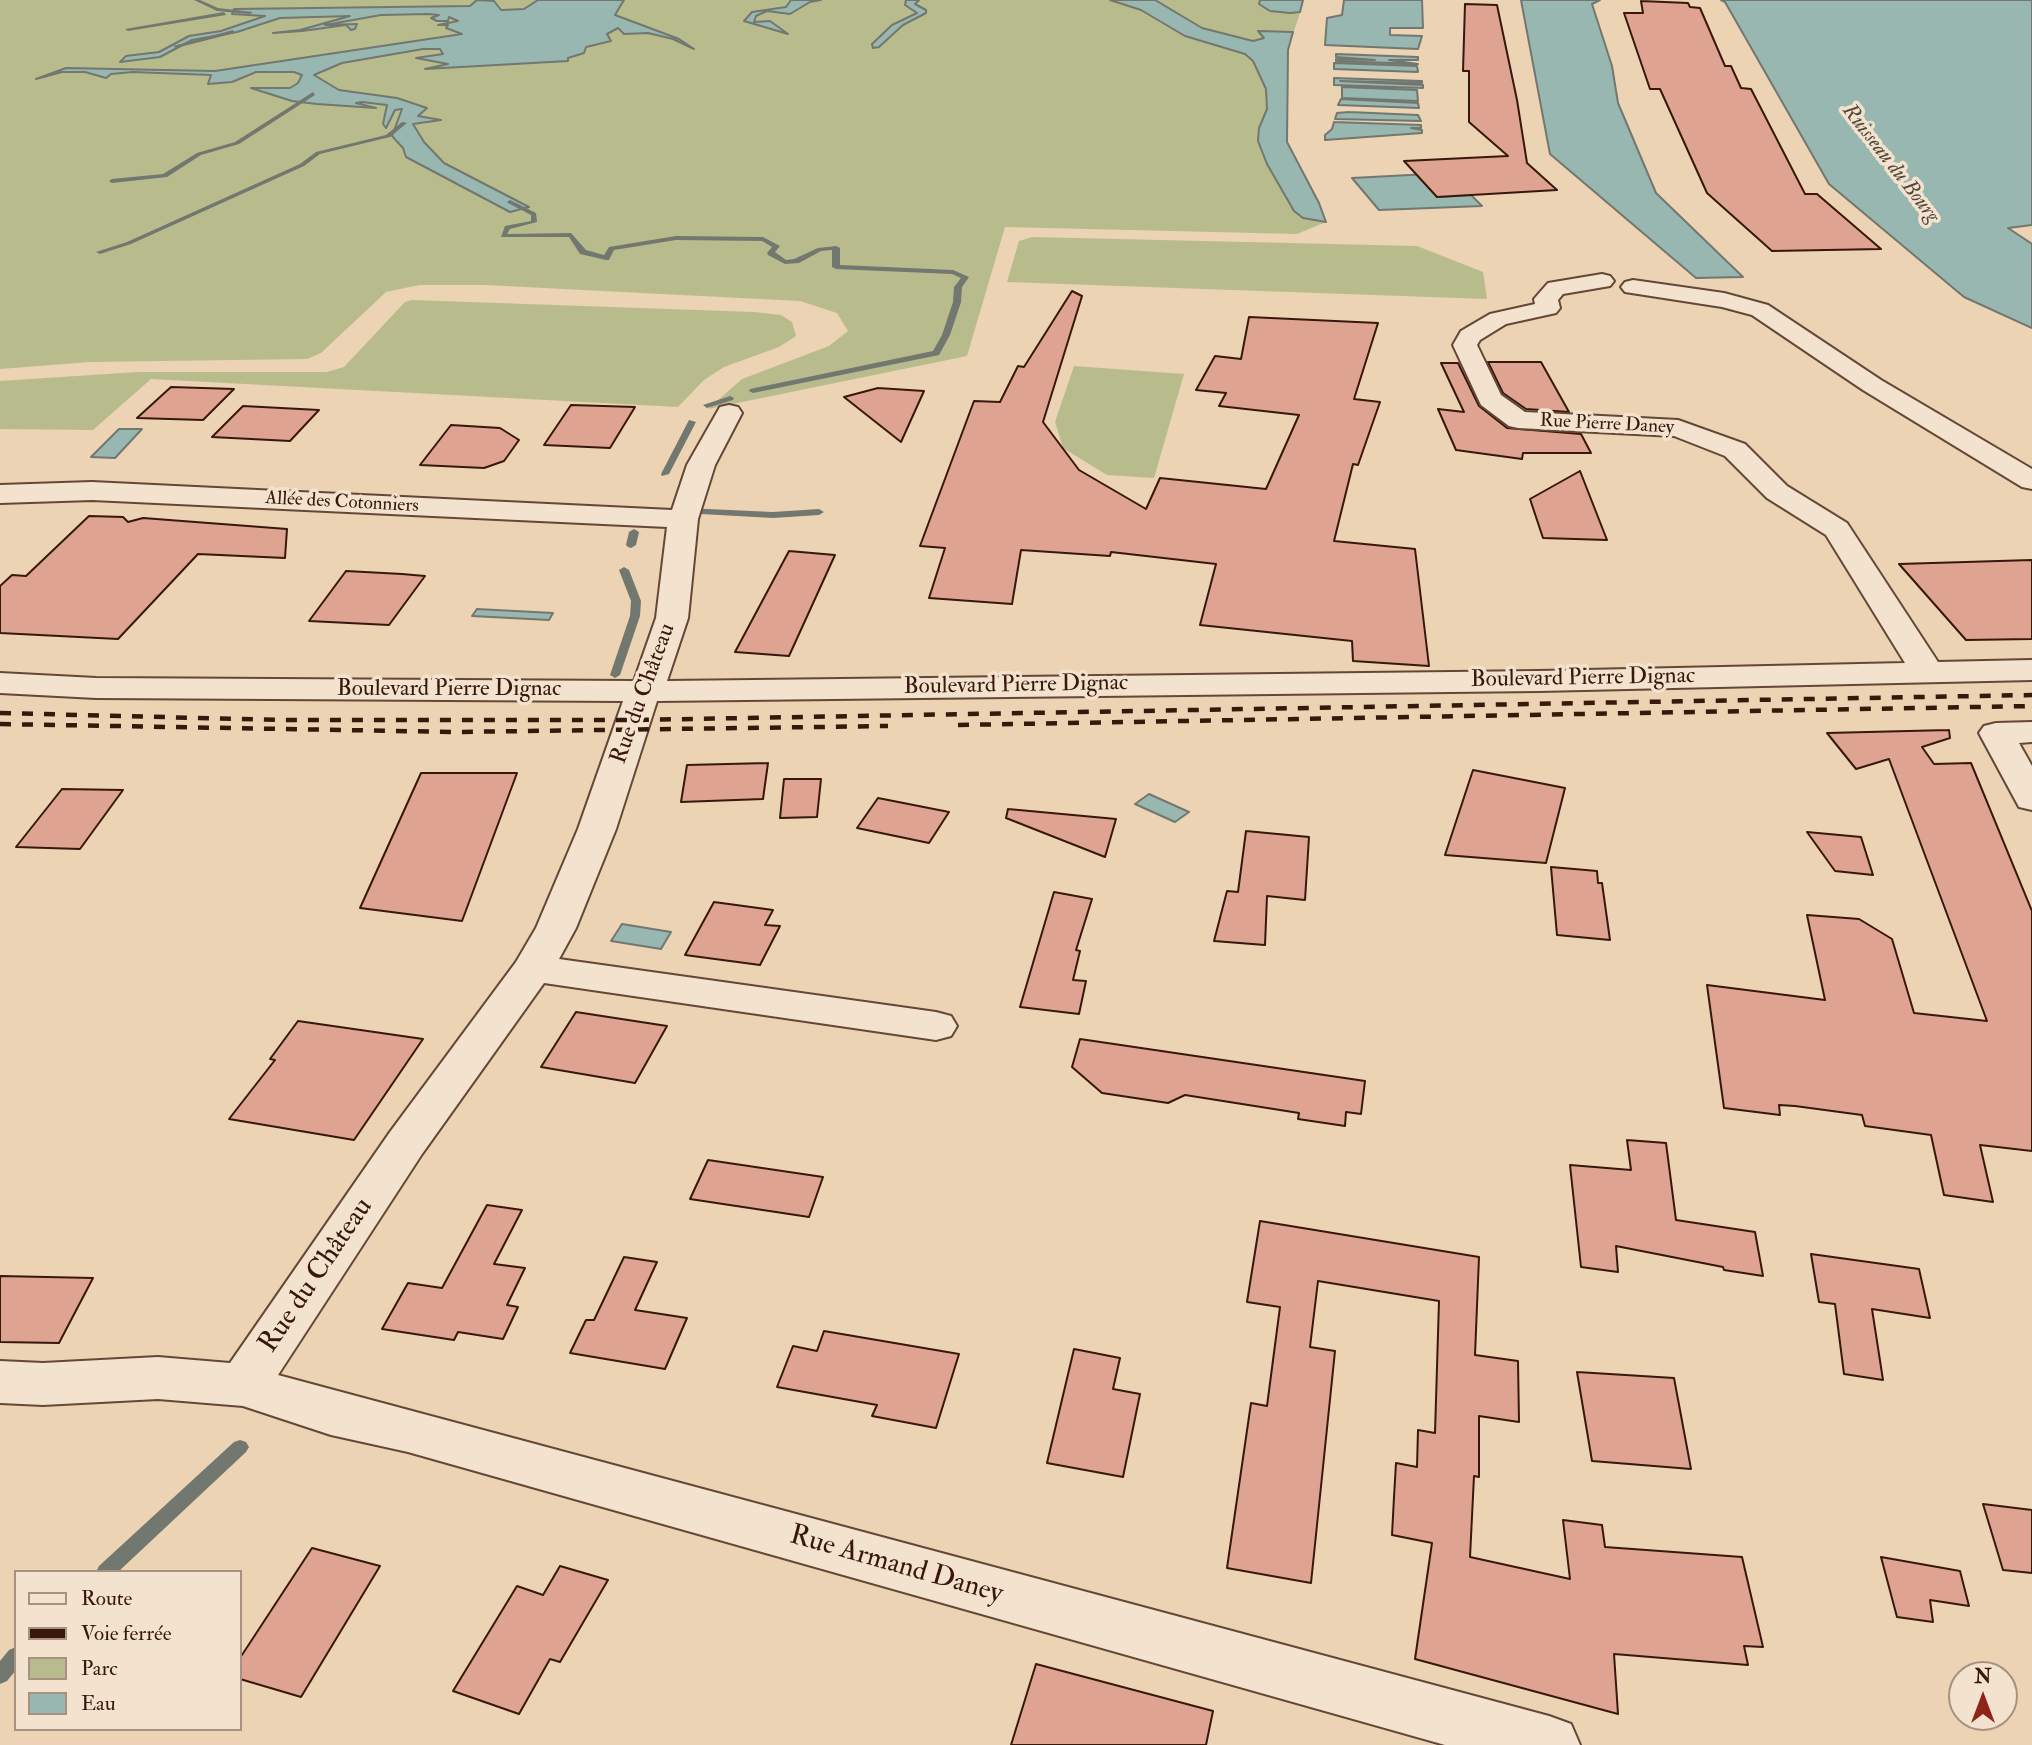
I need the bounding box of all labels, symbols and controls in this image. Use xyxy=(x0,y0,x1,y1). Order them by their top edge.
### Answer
water label: Ruisseau du Bourg xyxy=(1836,100,1944,228)
street label: Rue Pierre Daney xyxy=(1539,410,1675,440)
street label: Allée des Cotonniers xyxy=(265,488,419,518)
street label: Rue du Château xyxy=(606,620,682,768)
street label: Boulevard Pierre Dignac xyxy=(1470,663,1696,695)
street label: Boulevard Pierre Dignac xyxy=(903,670,1129,702)
street label: Boulevard Pierre Dignac xyxy=(337,676,561,704)
street label: Rue du Château xyxy=(253,1192,381,1360)
street label: Rue Armand Daney xyxy=(786,1520,1006,1612)
legend xyxy=(14,1570,242,1731)
text: Route xyxy=(81,1585,132,1612)
text: Voie ferrée xyxy=(81,1620,171,1647)
text: Parc xyxy=(81,1655,118,1682)
north arrow xyxy=(1948,1661,2018,1731)
text: N xyxy=(1974,1665,1992,1689)
text: Eau xyxy=(81,1690,116,1717)

